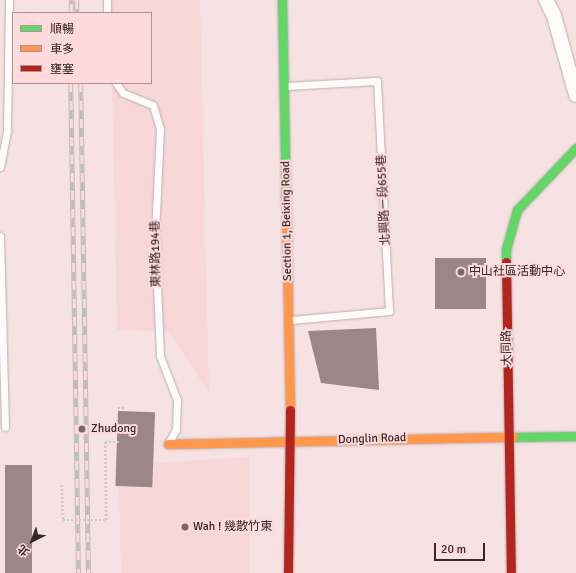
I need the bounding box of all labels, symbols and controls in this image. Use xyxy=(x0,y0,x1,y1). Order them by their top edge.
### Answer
legend xyxy=(12,12,152,84)
text: 順暢 xyxy=(50,22,74,37)
text: 車多 xyxy=(50,42,74,57)
text: 壅塞 xyxy=(50,62,74,77)
street label: 北興路ㄧ段655巷 xyxy=(374,154,394,246)
street label: Section 1, Beixing Road xyxy=(279,161,295,281)
street label: 東林路194巷 xyxy=(148,220,164,288)
place label: 中山社區活動中心 xyxy=(469,265,565,279)
marker: 中山社區活動中心 xyxy=(456,267,466,277)
street label: 大同路 xyxy=(499,330,515,366)
place label: Zhudong xyxy=(91,422,136,436)
marker: Zhudong xyxy=(76,423,88,435)
street label: Donglin Road xyxy=(338,431,406,447)
place label: Wah ! 幾散竹東 xyxy=(193,520,272,534)
north arrow xyxy=(12,521,52,561)
marker: Wah ! 幾散竹東 xyxy=(180,522,190,532)
scale bar xyxy=(436,535,487,561)
text: 北 xyxy=(15,542,32,559)
text: 20 m xyxy=(441,542,466,557)

